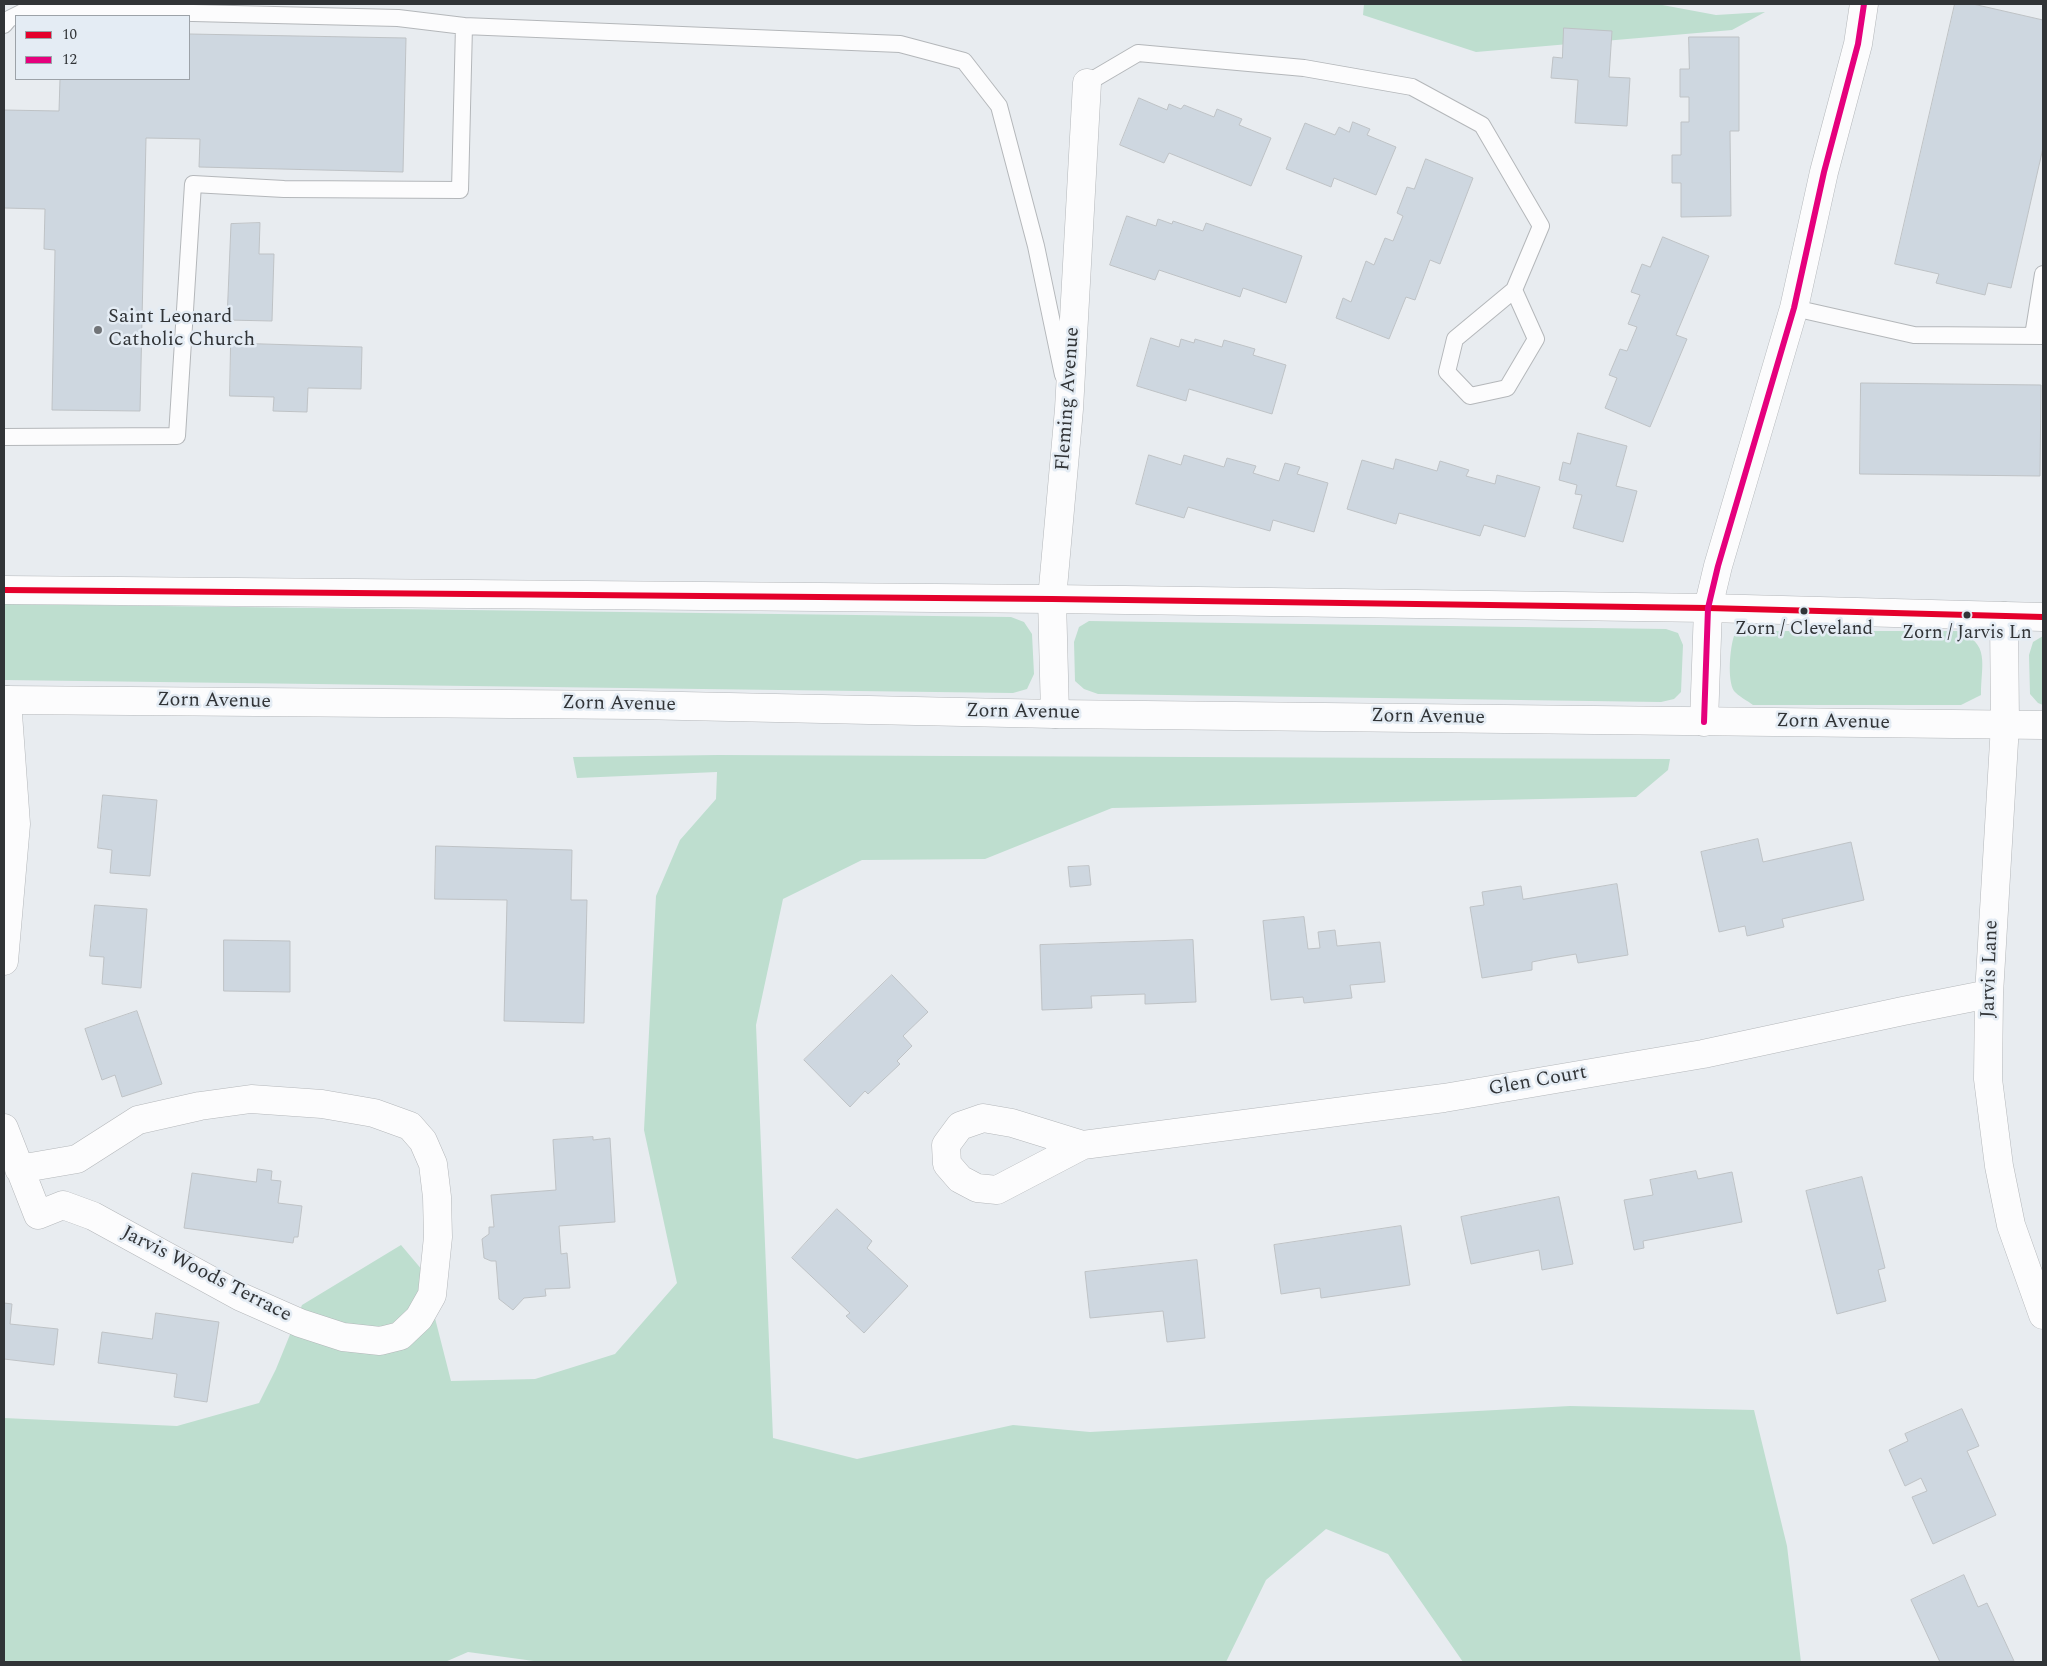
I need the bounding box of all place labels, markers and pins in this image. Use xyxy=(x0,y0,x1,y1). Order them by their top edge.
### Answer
place label: Saint Leonard Catholic Church xyxy=(108,306,255,353)
marker: Saint Leonard Catholic Church xyxy=(92,324,104,336)
marker: Zorn / Cleveland xyxy=(1799,606,1809,616)
marker: Zorn / Jarvis Ln xyxy=(1962,610,1972,620)
place label: Zorn / Cleveland xyxy=(1735,619,1873,641)
place label: Zorn / Jarvis Ln xyxy=(1902,623,2032,645)

